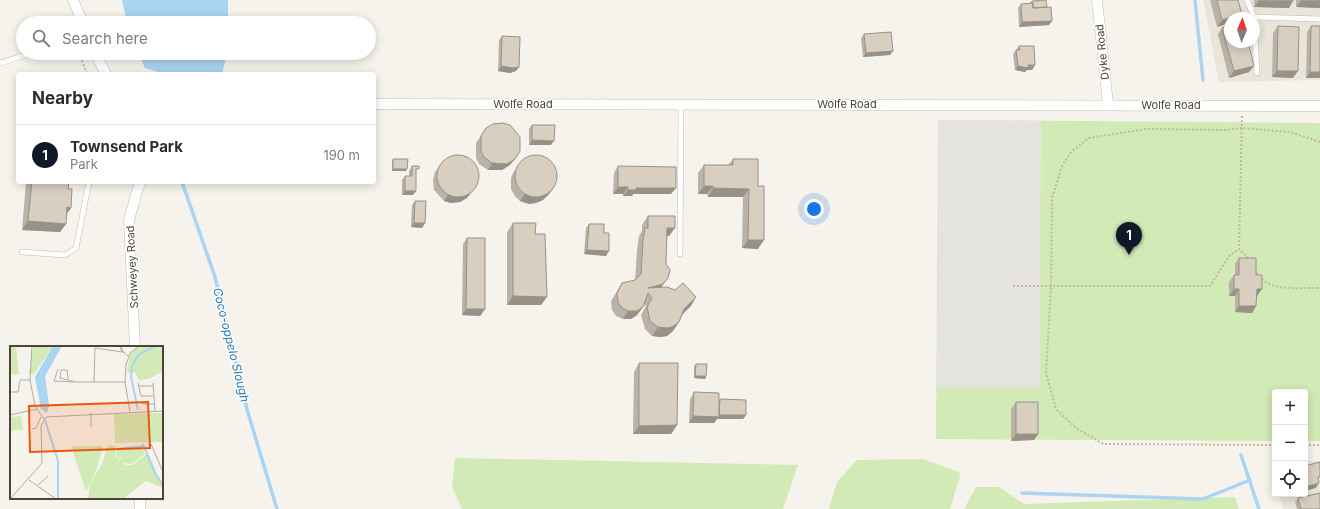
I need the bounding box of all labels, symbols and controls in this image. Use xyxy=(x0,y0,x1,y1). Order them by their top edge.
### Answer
north arrow xyxy=(1224,12,1260,48)
search box xyxy=(16,16,376,60)
street label: Dyke Road xyxy=(1092,23,1112,81)
icon: search xyxy=(30,27,52,49)
text: Search here xyxy=(62,29,148,48)
text: Nearby xyxy=(32,88,93,108)
street label: Wolfe Road xyxy=(493,97,553,111)
street label: Wolfe Road xyxy=(817,97,877,111)
street label: Wolfe Road xyxy=(1141,98,1201,112)
text: Townsend Park xyxy=(70,137,183,156)
text: 1 xyxy=(42,147,48,163)
text: 190 m xyxy=(323,147,360,163)
text: Park xyxy=(70,156,98,172)
your location xyxy=(804,199,824,219)
pin: 1 xyxy=(1116,222,1142,255)
street label: Schweyey Road xyxy=(123,225,141,309)
water label: Coco-oppelo Slough xyxy=(210,286,253,404)
inset map xyxy=(10,346,163,499)
map controls xyxy=(1272,389,1308,497)
button: + xyxy=(1272,389,1308,425)
button: − xyxy=(1272,425,1308,461)
button: locate xyxy=(1272,461,1308,497)

